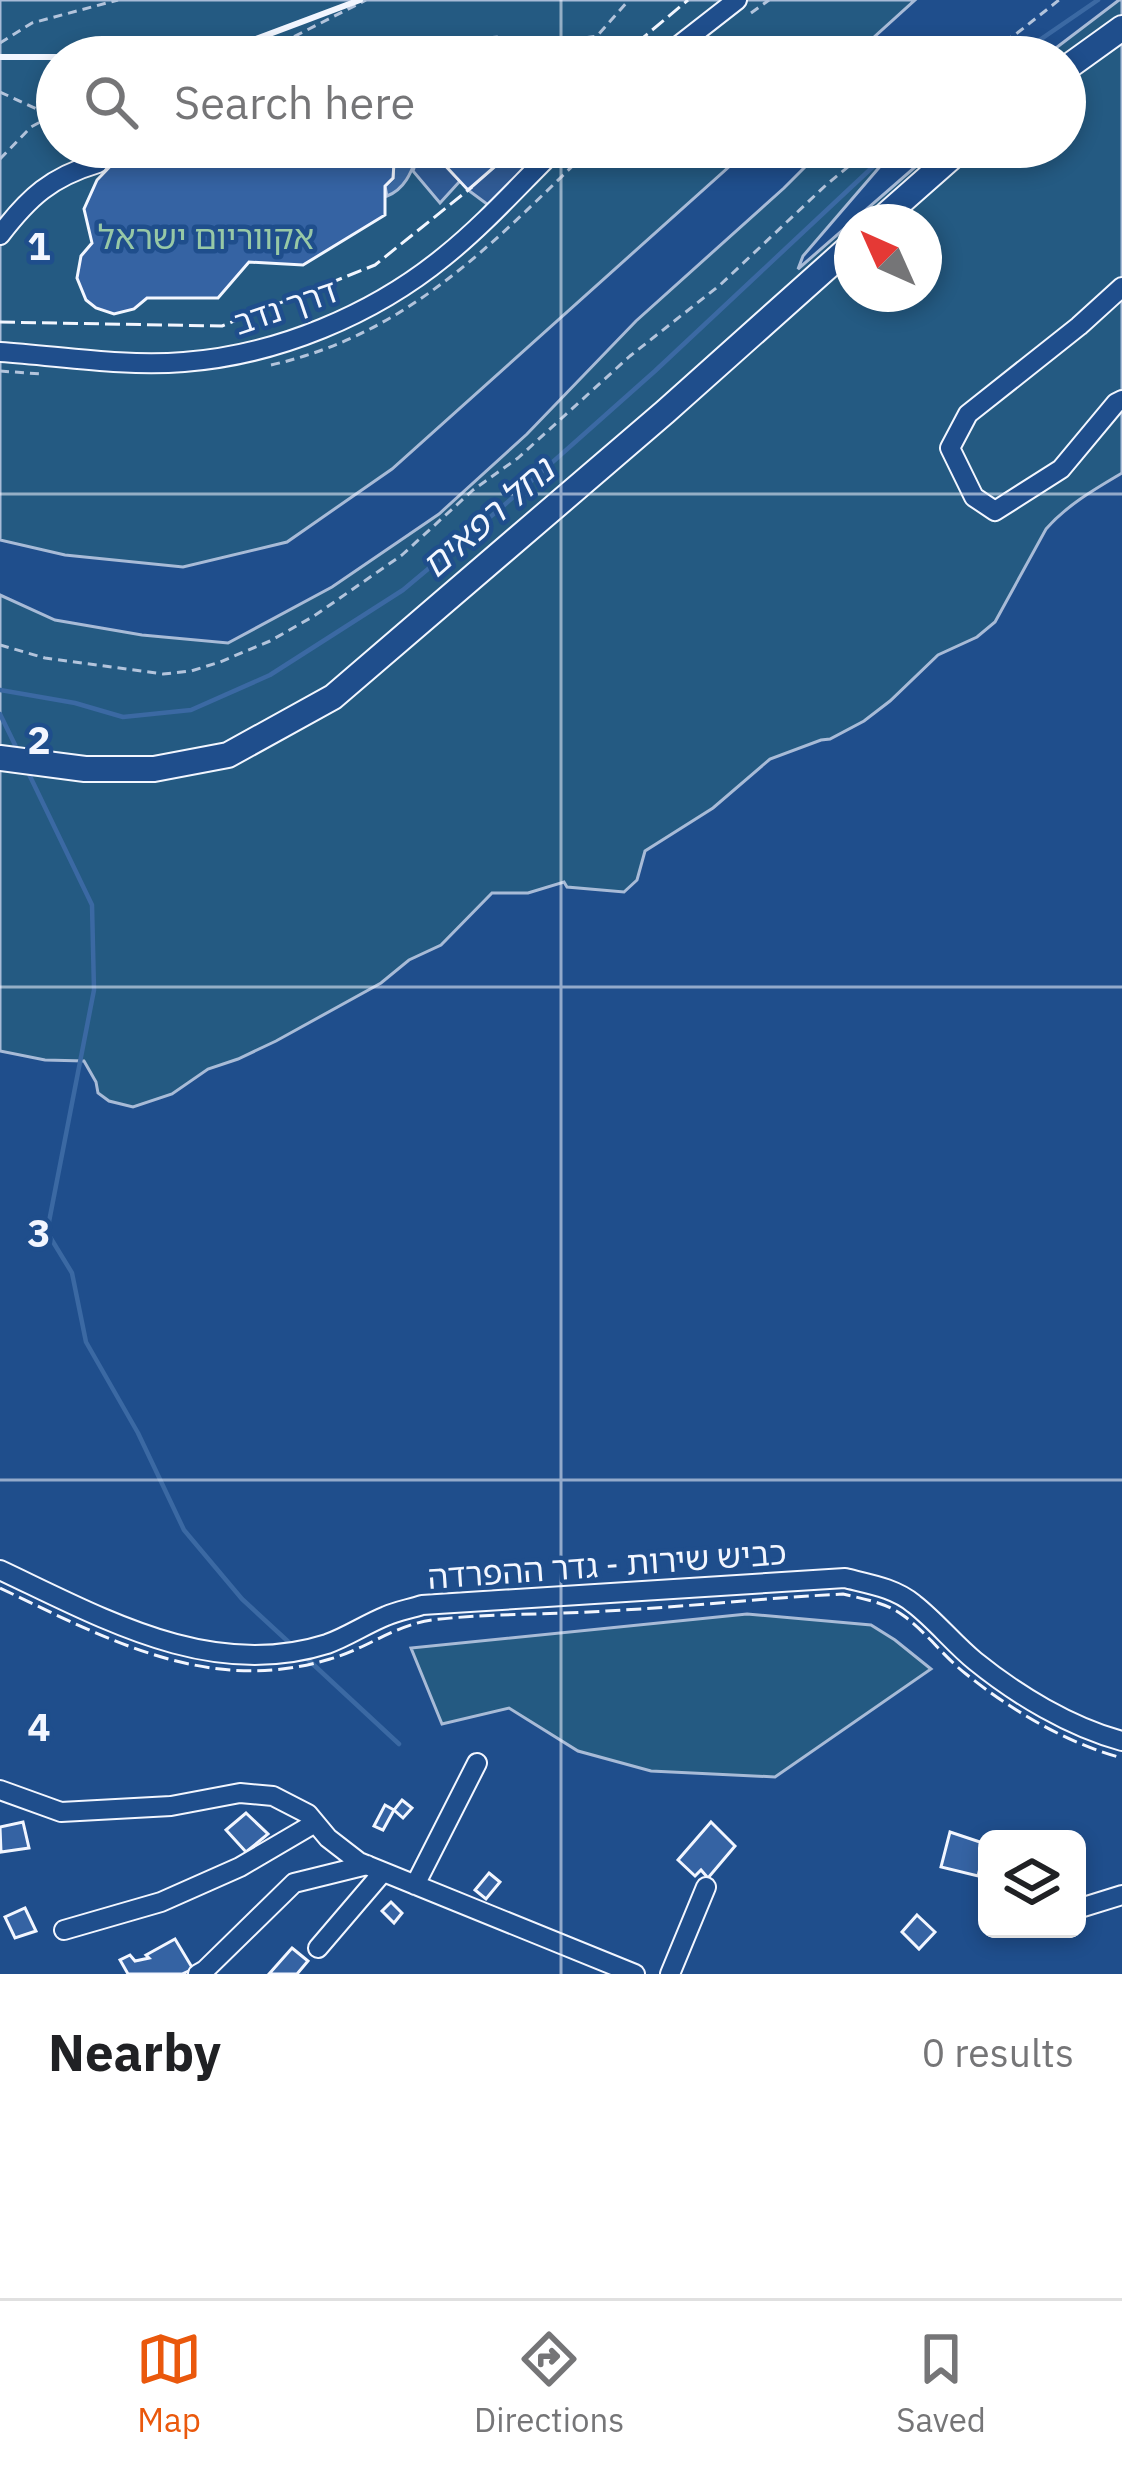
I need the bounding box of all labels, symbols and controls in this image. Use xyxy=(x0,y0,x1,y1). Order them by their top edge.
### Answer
search box xyxy=(36,36,1086,168)
icon: search xyxy=(78,69,144,135)
text: Search here xyxy=(174,73,415,131)
north arrow xyxy=(834,204,942,312)
park label: אקווריום ישראל xyxy=(98,215,314,258)
text: 1 xyxy=(27,220,51,271)
street label: דרך נדב xyxy=(227,268,343,344)
water label: נחל רפאים xyxy=(411,445,565,588)
text: 2 xyxy=(27,714,51,765)
text: 3 xyxy=(27,1207,51,1258)
street label: כביש שירות - גדר ההפרדה xyxy=(426,1530,788,1598)
text: 4 xyxy=(27,1701,51,1752)
map controls xyxy=(978,1830,1086,1938)
button: layers xyxy=(978,1830,1086,1938)
text: Nearby xyxy=(48,2019,221,2085)
text: 0 results xyxy=(922,2027,1074,2078)
tab: Map xyxy=(136,2326,202,2441)
tab: Directions xyxy=(474,2326,624,2441)
tab: Saved xyxy=(896,2326,986,2441)

